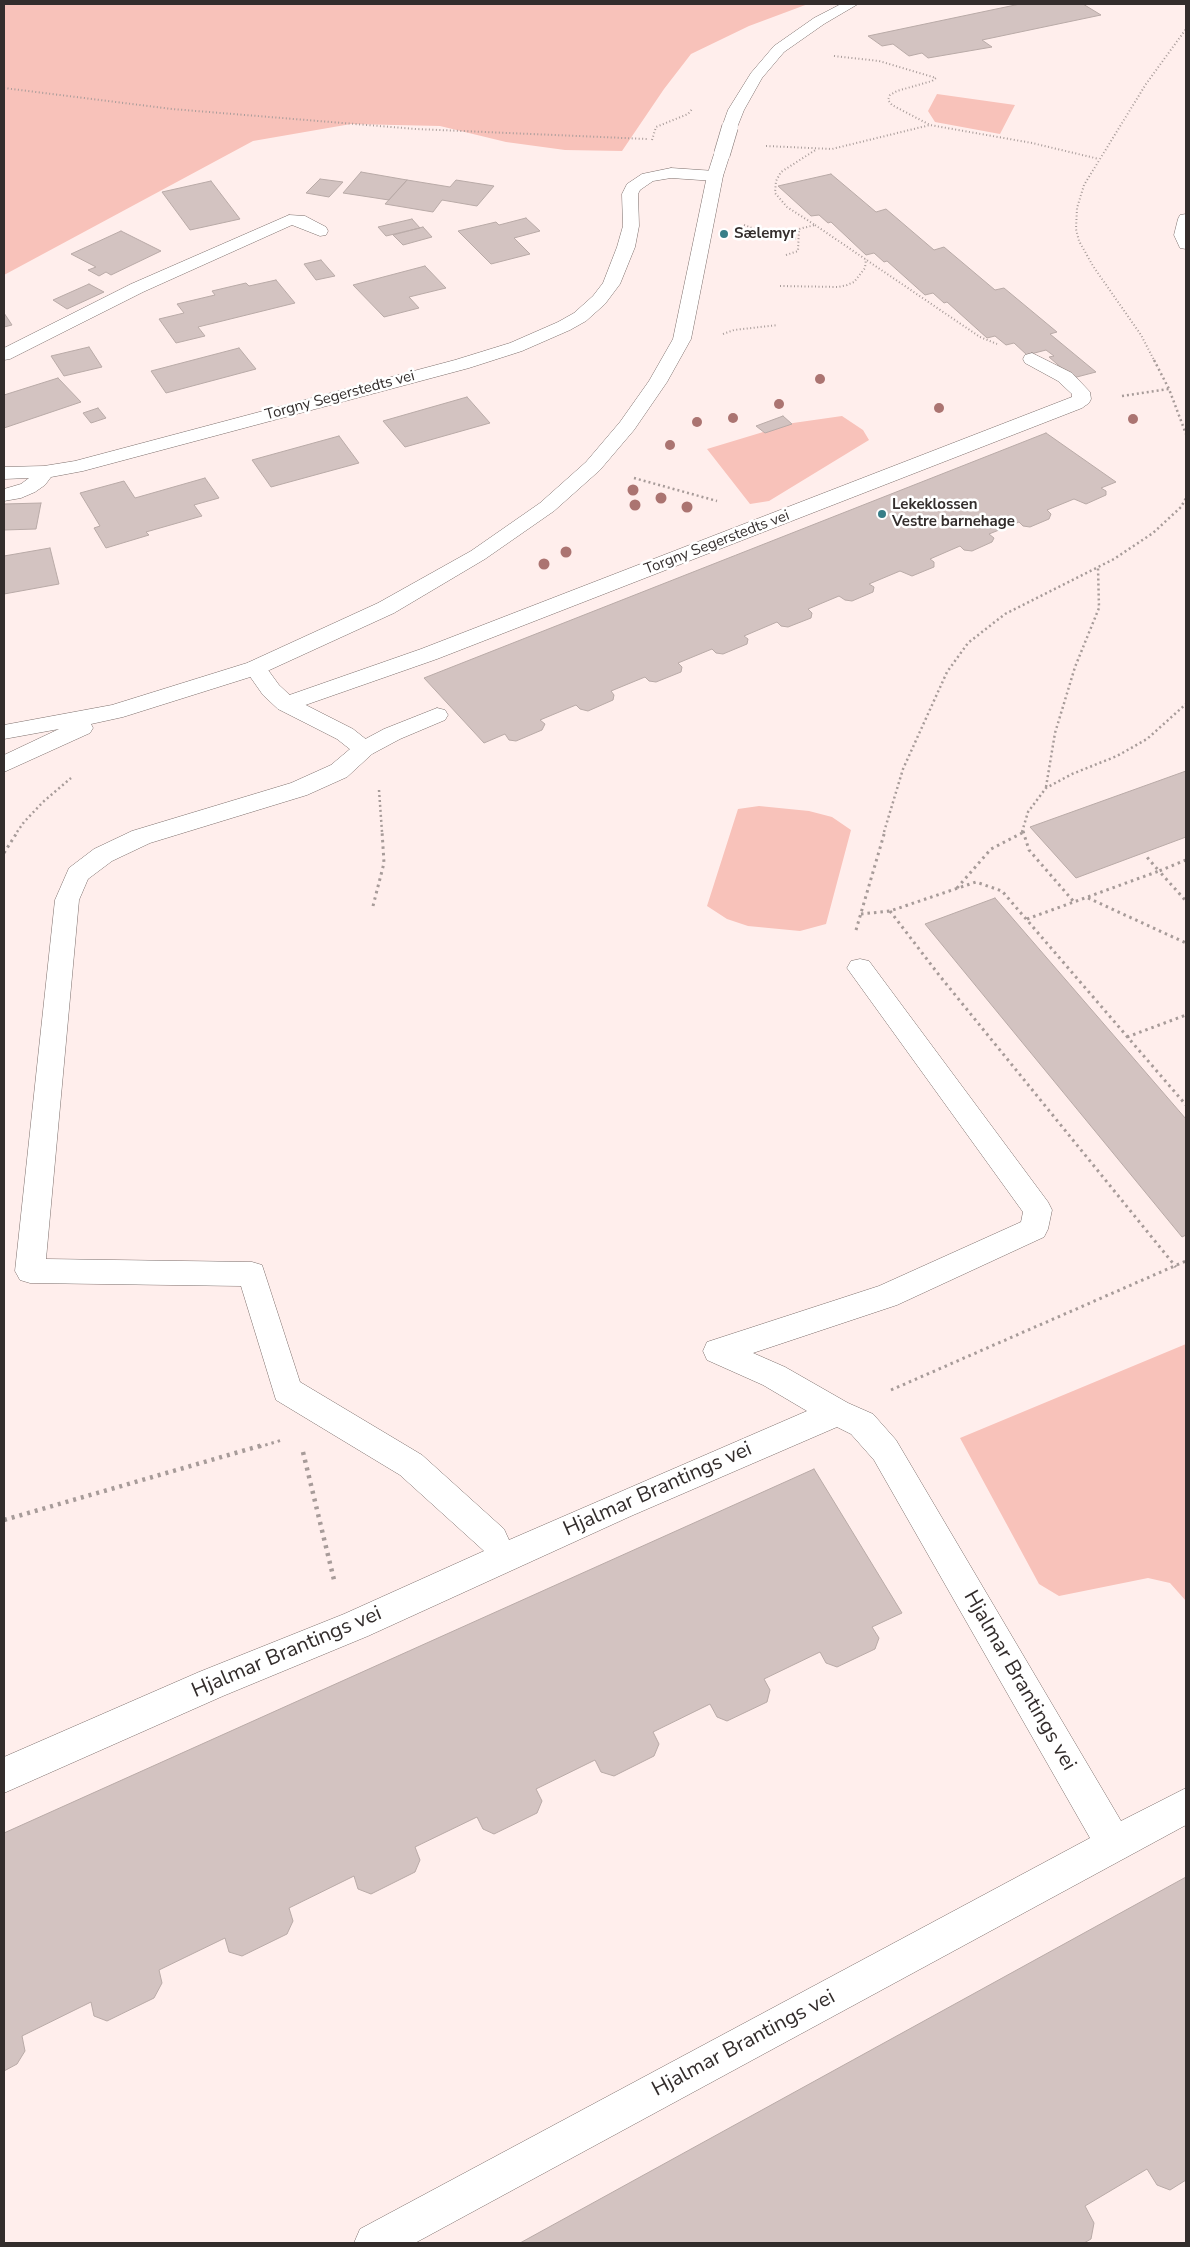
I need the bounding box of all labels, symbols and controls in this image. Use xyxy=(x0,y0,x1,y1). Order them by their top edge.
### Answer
place label: Sælemyr xyxy=(734,225,796,243)
marker: Sælemyr xyxy=(718,228,730,240)
street label: Torgny Segerstedts vei xyxy=(263,367,417,425)
place label: Lekeklossen Vestre barnehage xyxy=(892,496,1015,531)
street label: Torgny Segerstedts vei xyxy=(642,507,792,579)
marker: Lekeklossen Vestre barnehage xyxy=(876,508,888,520)
street label: Hjalmar Brantings vei xyxy=(560,1437,756,1543)
street label: Hjalmar Brantings vei xyxy=(957,1587,1081,1775)
street label: Hjalmar Brantings vei xyxy=(188,1602,386,1704)
street label: Hjalmar Brantings vei xyxy=(648,1985,840,2103)

